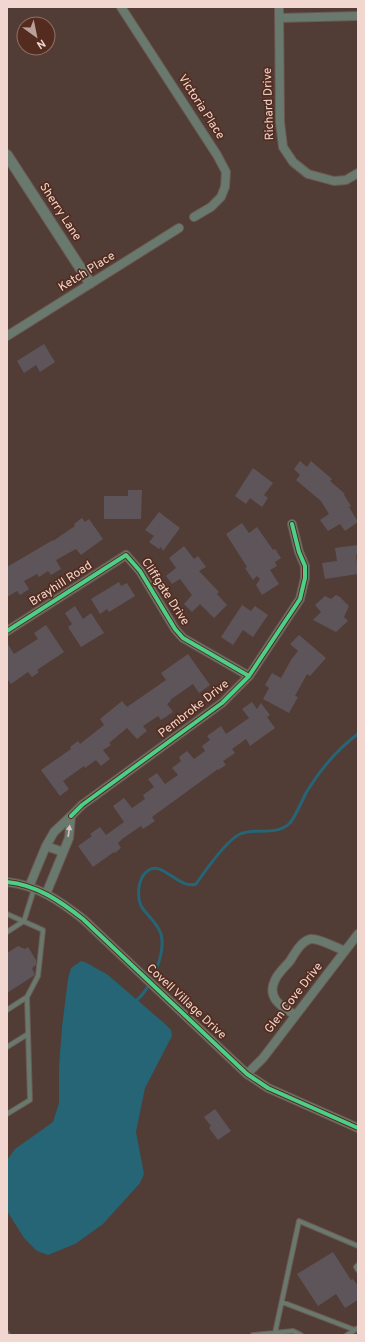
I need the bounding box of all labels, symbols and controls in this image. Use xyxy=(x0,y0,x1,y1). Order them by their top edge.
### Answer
north arrow xyxy=(16,16,56,56)
text: N xyxy=(34,36,48,52)
street label: Richard Drive xyxy=(260,67,278,141)
street label: Victoria Place xyxy=(174,71,228,143)
street label: Sherry Lane xyxy=(35,180,85,244)
street label: Ketch Place xyxy=(56,248,118,296)
street label: Cliffgate Drive xyxy=(137,555,193,629)
street label: Brayhill Road xyxy=(27,558,95,610)
street label: Pembroke Drive xyxy=(155,676,233,742)
one-way arrow xyxy=(66,825,72,837)
street label: Glen Cove Drive xyxy=(261,959,327,1037)
street label: Covell Village Drive xyxy=(143,961,229,1043)

